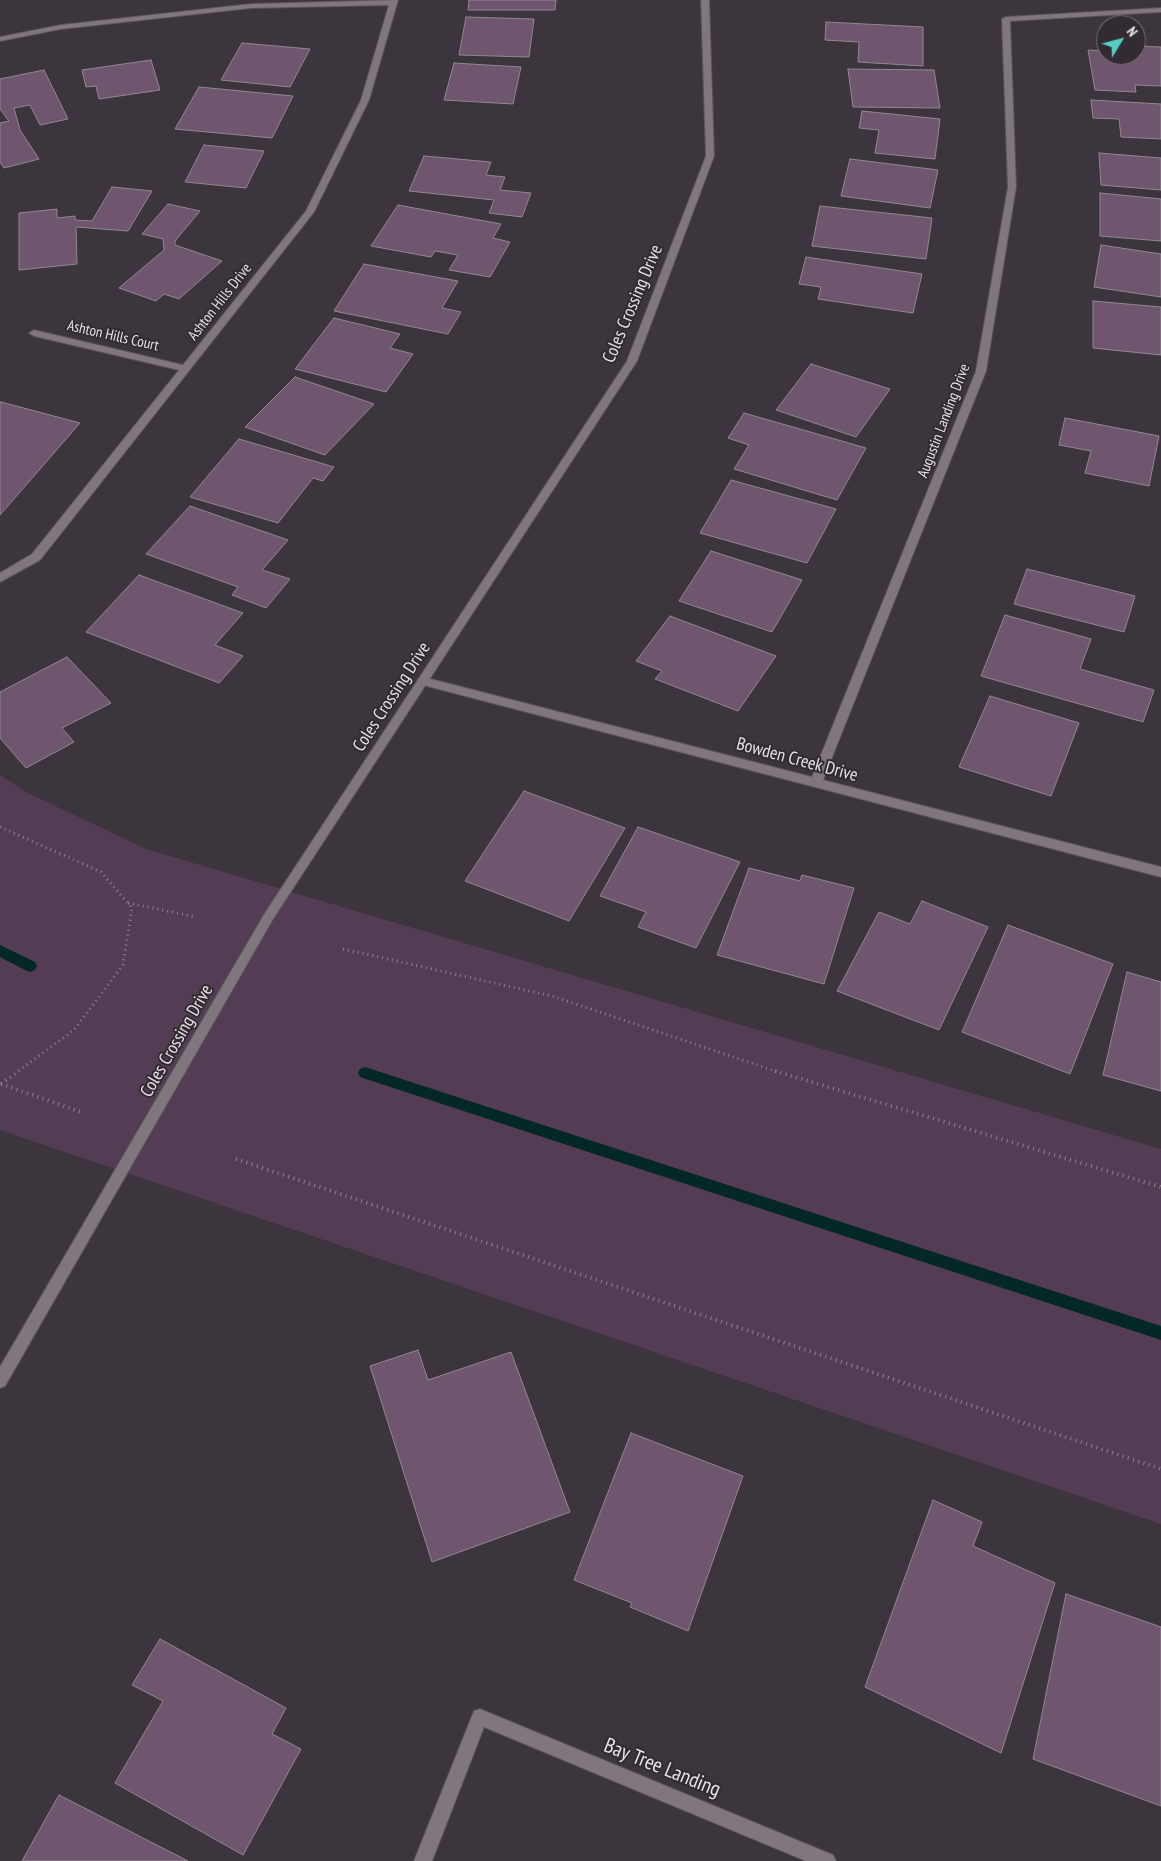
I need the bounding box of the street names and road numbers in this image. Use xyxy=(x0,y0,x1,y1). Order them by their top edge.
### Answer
street label: Coles Crossing Drive xyxy=(598,242,668,366)
street label: Ashton Hills Drive xyxy=(184,260,256,344)
street label: Ashton Hills Court xyxy=(65,317,161,355)
street label: Augustin Landing Drive xyxy=(914,361,974,481)
street label: Coles Crossing Drive xyxy=(349,638,435,756)
street label: Bowden Creek Drive xyxy=(734,733,860,787)
street label: Coles Crossing Drive xyxy=(136,981,218,1101)
street label: Bay Tree Landing xyxy=(600,1733,724,1803)

